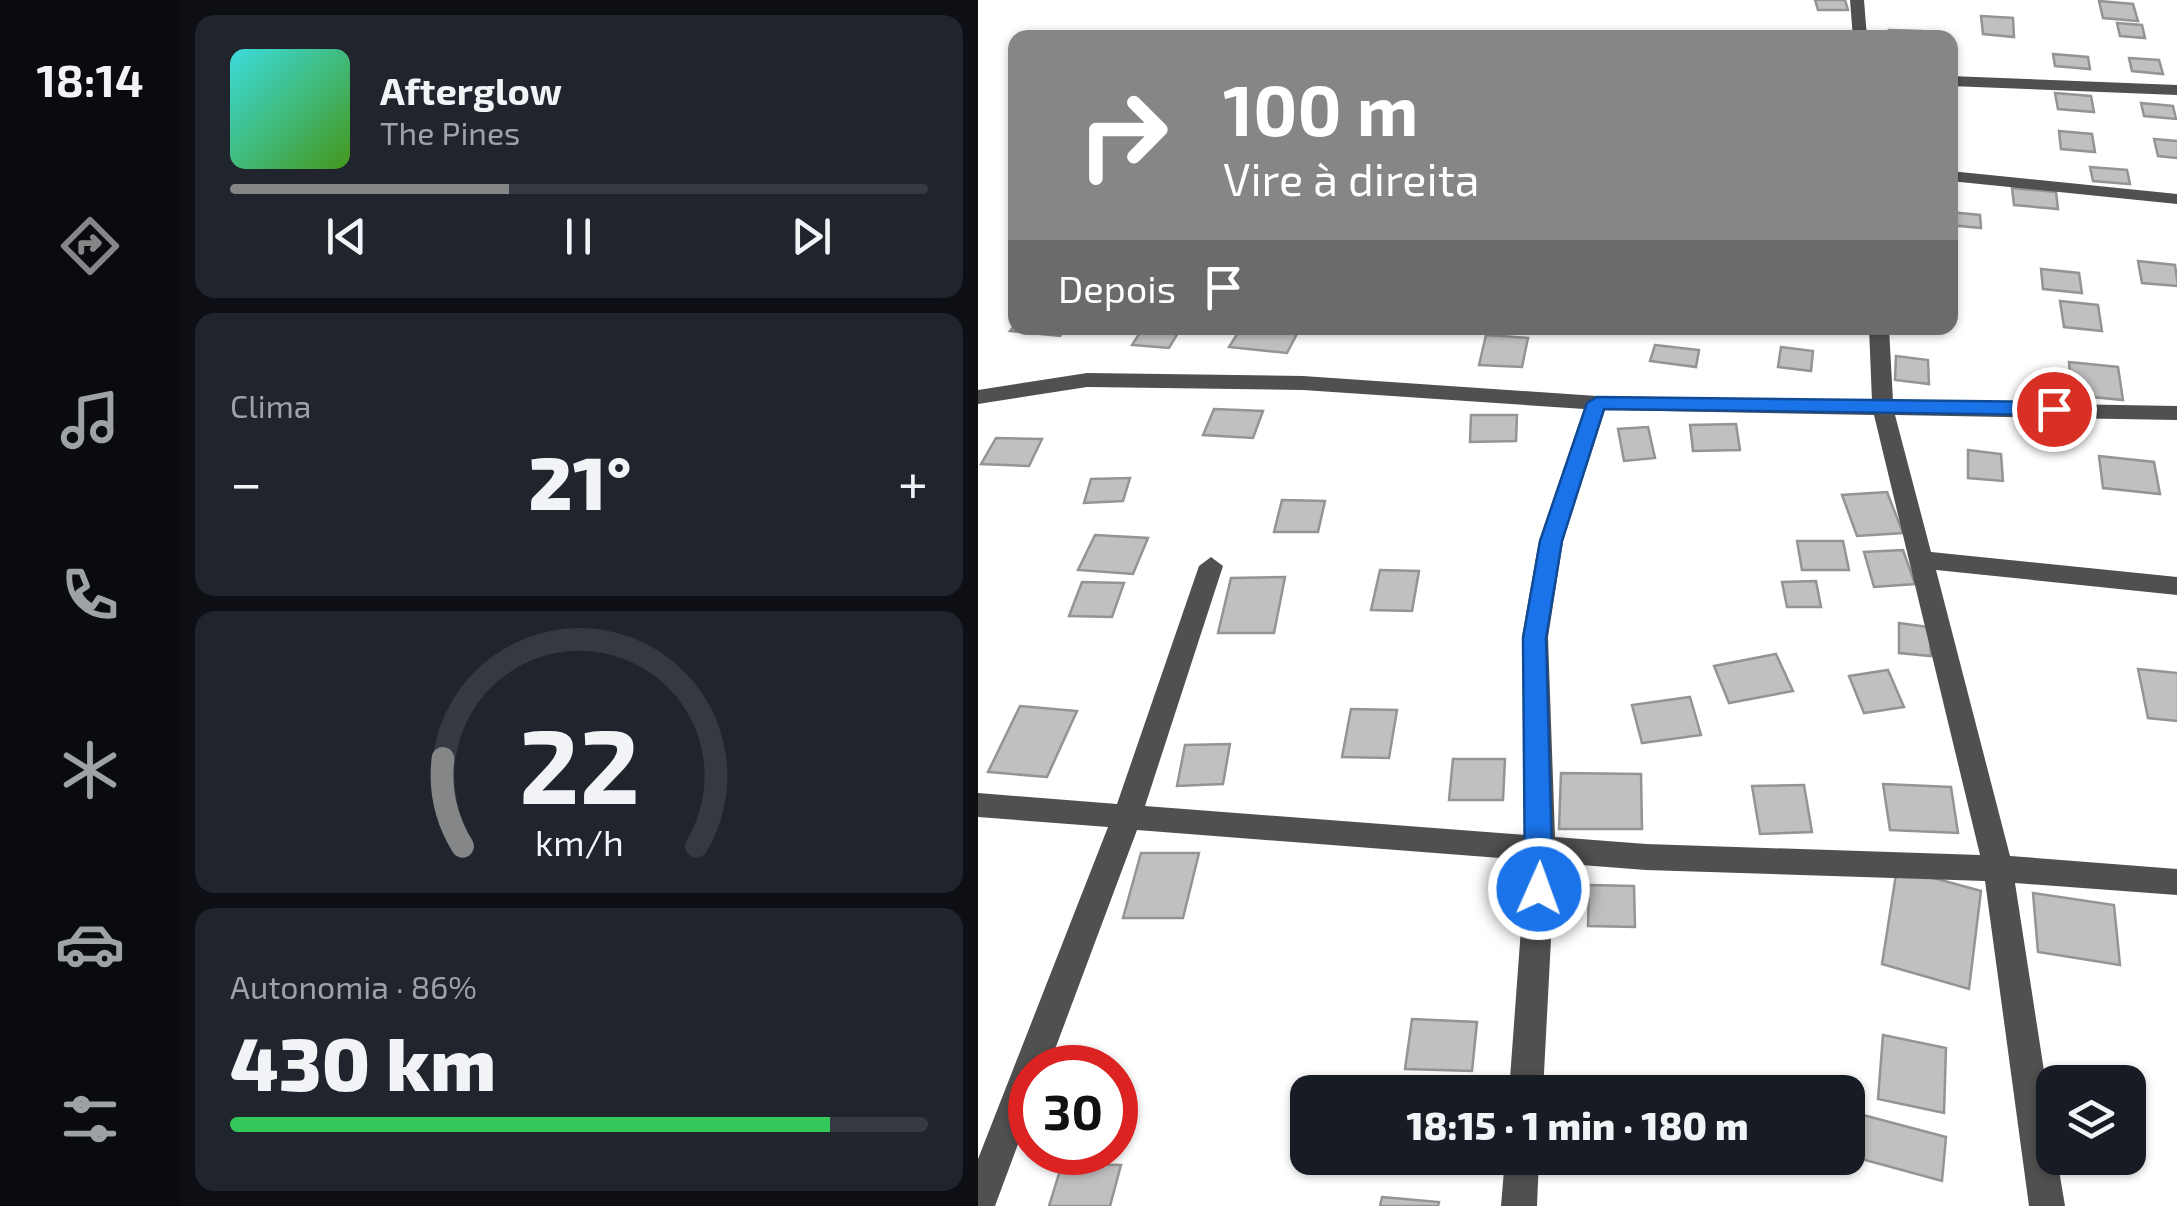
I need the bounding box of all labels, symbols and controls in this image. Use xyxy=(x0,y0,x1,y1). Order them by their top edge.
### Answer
text: 18:14 xyxy=(36,52,144,106)
text: 100 m xyxy=(1223,66,1418,150)
text: Afterglow xyxy=(380,67,562,113)
icon: right xyxy=(1058,70,1188,200)
text: The Pines xyxy=(380,113,520,151)
text: Vire à direita xyxy=(1223,151,1480,205)
icon: previous xyxy=(319,209,374,264)
icon: pause xyxy=(551,209,606,264)
icon: next xyxy=(784,209,839,264)
icon: directions xyxy=(55,211,125,281)
icon: arrive xyxy=(1196,260,1251,315)
text: Depois xyxy=(1058,265,1176,311)
pin xyxy=(2012,367,2097,452)
icon: arrive xyxy=(2027,382,2082,437)
icon: music xyxy=(55,385,125,455)
text: Clima xyxy=(230,386,311,424)
text: 21° xyxy=(528,435,632,525)
text: − xyxy=(230,448,262,514)
text: + xyxy=(898,448,928,514)
icon: phone xyxy=(55,560,125,630)
text: 22 xyxy=(519,700,639,825)
icon: climate xyxy=(55,735,125,805)
text: km/h xyxy=(535,820,623,863)
position arrow xyxy=(1487,837,1591,941)
icon: car xyxy=(55,909,125,979)
text: Autonomia · 86% xyxy=(230,967,477,1005)
text: 430 km xyxy=(230,1016,496,1106)
speed limit sign: 30 xyxy=(1008,1045,1138,1175)
map controls xyxy=(2036,1065,2146,1175)
button: layers xyxy=(2036,1065,2146,1175)
icon: filters xyxy=(55,1084,125,1154)
text: 18:15 · 1 min · 180 m xyxy=(1406,1102,1749,1148)

